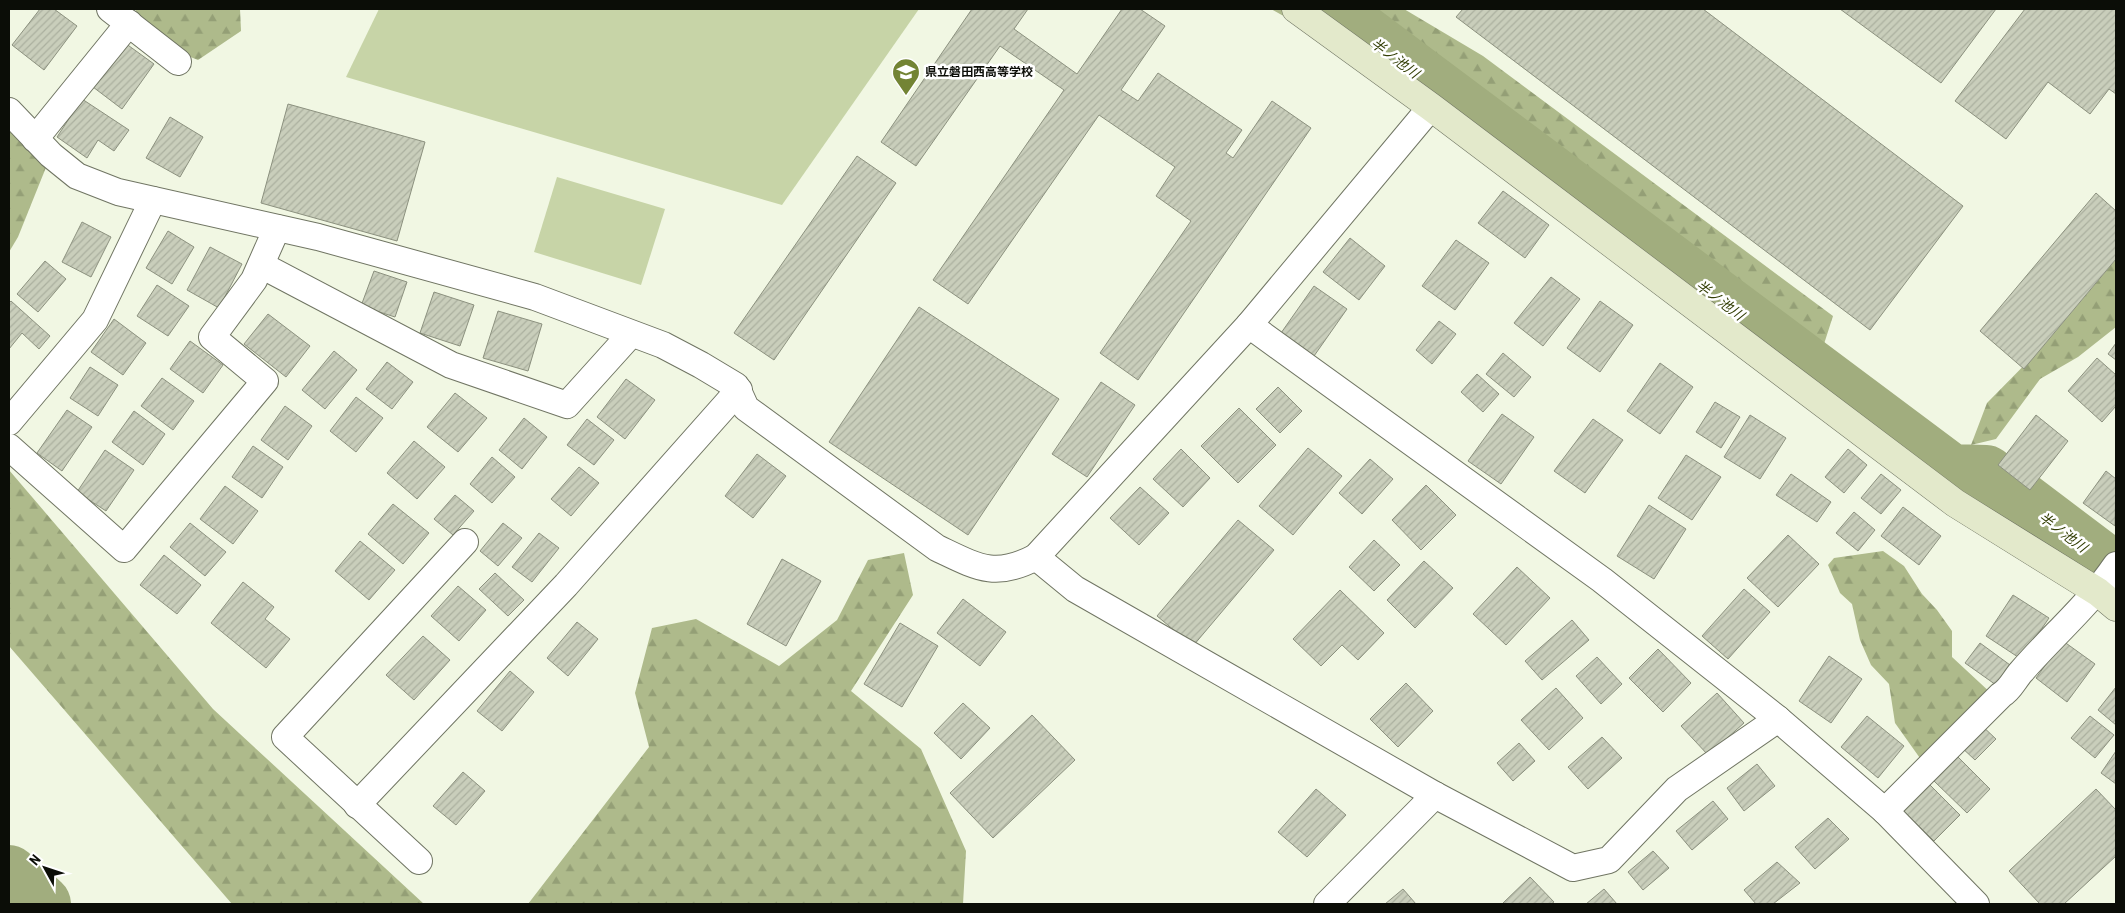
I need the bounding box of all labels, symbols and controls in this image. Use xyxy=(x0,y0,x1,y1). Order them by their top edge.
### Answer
water label: 半ノ池川 xyxy=(1368,35,1424,82)
school or university icon: 県立磐田西高等学校 xyxy=(891,57,921,96)
place label: 県立磐田西高等学校 xyxy=(925,65,1033,79)
water label: 半ノ池川 xyxy=(1693,277,1749,324)
water label: 半ノ池川 xyxy=(2036,509,2092,556)
north arrow xyxy=(20,843,70,893)
text: N xyxy=(26,851,44,868)

